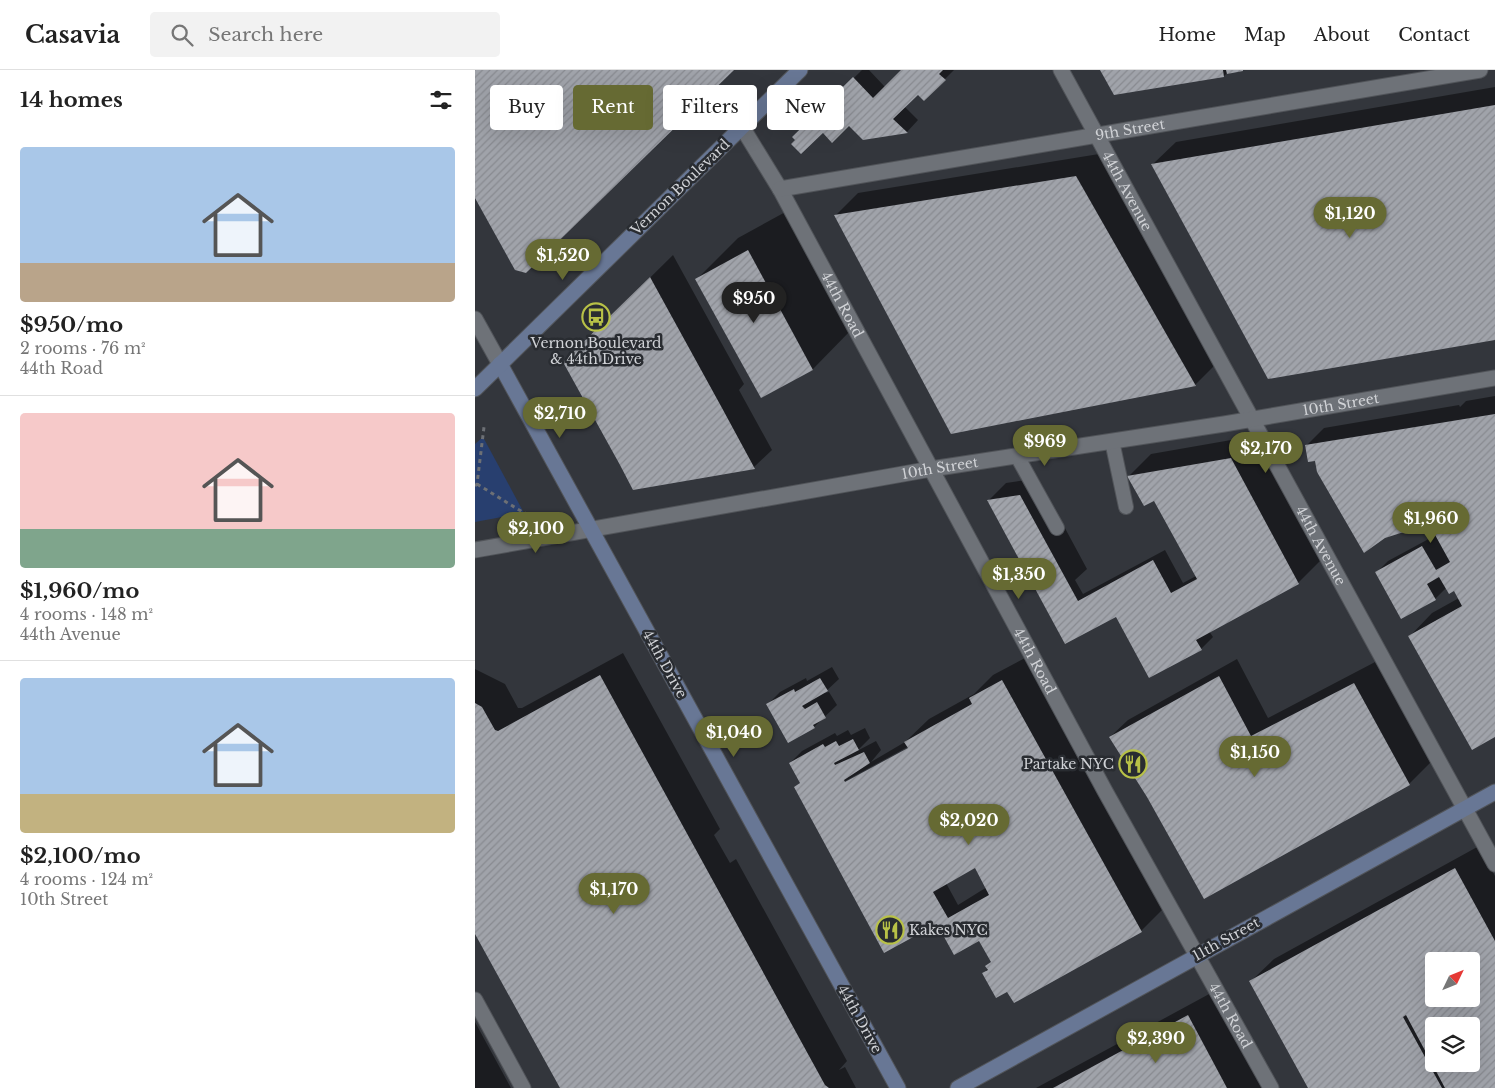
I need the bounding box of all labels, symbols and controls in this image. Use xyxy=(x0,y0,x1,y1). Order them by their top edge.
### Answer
search box xyxy=(150,12,500,57)
text: Casavia xyxy=(25,20,120,49)
icon: search xyxy=(168,21,196,49)
text: Search here xyxy=(208,23,323,46)
text: Home xyxy=(1158,24,1216,46)
text: Map xyxy=(1244,24,1286,46)
text: About xyxy=(1314,24,1370,46)
text: Contact xyxy=(1398,24,1470,46)
chip: Buy xyxy=(490,85,563,130)
chip: Rent xyxy=(573,85,653,130)
chip: Filters xyxy=(663,85,757,130)
chip: New xyxy=(767,85,844,130)
icon: filters xyxy=(427,86,455,114)
text: 14 homes xyxy=(20,87,123,113)
street label: 9th Street xyxy=(1094,115,1167,144)
street label: Vernon Boulevard xyxy=(626,135,734,240)
street label: 44th Avenue xyxy=(1098,148,1156,234)
icon: home xyxy=(193,180,283,270)
pin: $1,120 xyxy=(1309,196,1391,239)
text: $1,120 xyxy=(1325,203,1375,223)
pin: $1,520 xyxy=(522,238,604,281)
text: $1,520 xyxy=(536,245,590,265)
street label: 44th Road xyxy=(817,268,868,341)
pin: $950 xyxy=(724,282,784,324)
text: $950 xyxy=(733,288,775,308)
bus stop icon: Vernon Boulevard & 44th Drive xyxy=(581,302,611,332)
text: $950/mo xyxy=(20,312,123,338)
place label: Vernon Boulevard & 44th Drive xyxy=(530,334,662,368)
text: 2 rooms · 76 m² xyxy=(20,338,146,358)
text: 44th Road xyxy=(20,358,103,378)
street label: 10th Street xyxy=(1301,389,1381,420)
pin: $2,710 xyxy=(519,396,601,439)
text: $2,710 xyxy=(534,403,586,423)
pin: $969 xyxy=(1015,424,1075,467)
text: $969 xyxy=(1024,431,1066,451)
pin: $2,170 xyxy=(1225,432,1307,474)
text: $2,170 xyxy=(1240,438,1292,458)
icon: home xyxy=(193,445,283,535)
street label: 10th Street xyxy=(900,453,980,483)
pin: $1,960 xyxy=(1390,502,1472,544)
street label: 44th Avenue xyxy=(1292,503,1350,589)
text: $1,960 xyxy=(1403,508,1459,528)
pin: $2,100 xyxy=(495,512,577,554)
text: $2,100 xyxy=(508,518,564,538)
pin: $1,350 xyxy=(978,558,1060,600)
text: $1,350 xyxy=(992,564,1046,584)
text: $1,960/mo xyxy=(20,578,139,604)
text: 4 rooms · 148 m² xyxy=(20,604,153,624)
text: 44th Avenue xyxy=(20,624,121,644)
street label: 44th Road xyxy=(1010,625,1060,698)
street label: 44th Drive xyxy=(639,627,691,701)
icon: home xyxy=(193,710,283,800)
pin: $1,040 xyxy=(693,716,775,758)
text: $1,040 xyxy=(706,722,762,742)
pin: $1,150 xyxy=(1214,736,1296,778)
text: $1,150 xyxy=(1230,742,1280,762)
restaurant icon: Partake NYC xyxy=(1118,749,1148,779)
place label: Partake NYC xyxy=(1023,755,1114,773)
pin: $2,020 xyxy=(928,804,1010,846)
text: $2,020 xyxy=(939,810,999,830)
text: $2,100/mo xyxy=(20,843,141,869)
text: 4 rooms · 124 m² xyxy=(20,869,153,889)
pin: $1,170 xyxy=(573,872,655,915)
text: $1,170 xyxy=(590,879,638,899)
text: 10th Street xyxy=(20,889,108,909)
street label: 11th Street xyxy=(1189,913,1263,965)
restaurant icon: Kakes NYC xyxy=(875,915,905,945)
place label: Kakes NYC xyxy=(909,921,988,939)
north arrow xyxy=(1425,952,1480,1008)
map controls xyxy=(1425,952,1480,1072)
street label: 44th Road xyxy=(1205,979,1256,1052)
street label: 44th Drive xyxy=(834,982,886,1056)
button: layers xyxy=(1425,1017,1480,1072)
pin: $2,390 xyxy=(1115,1022,1197,1064)
text: $2,390 xyxy=(1127,1028,1185,1048)

